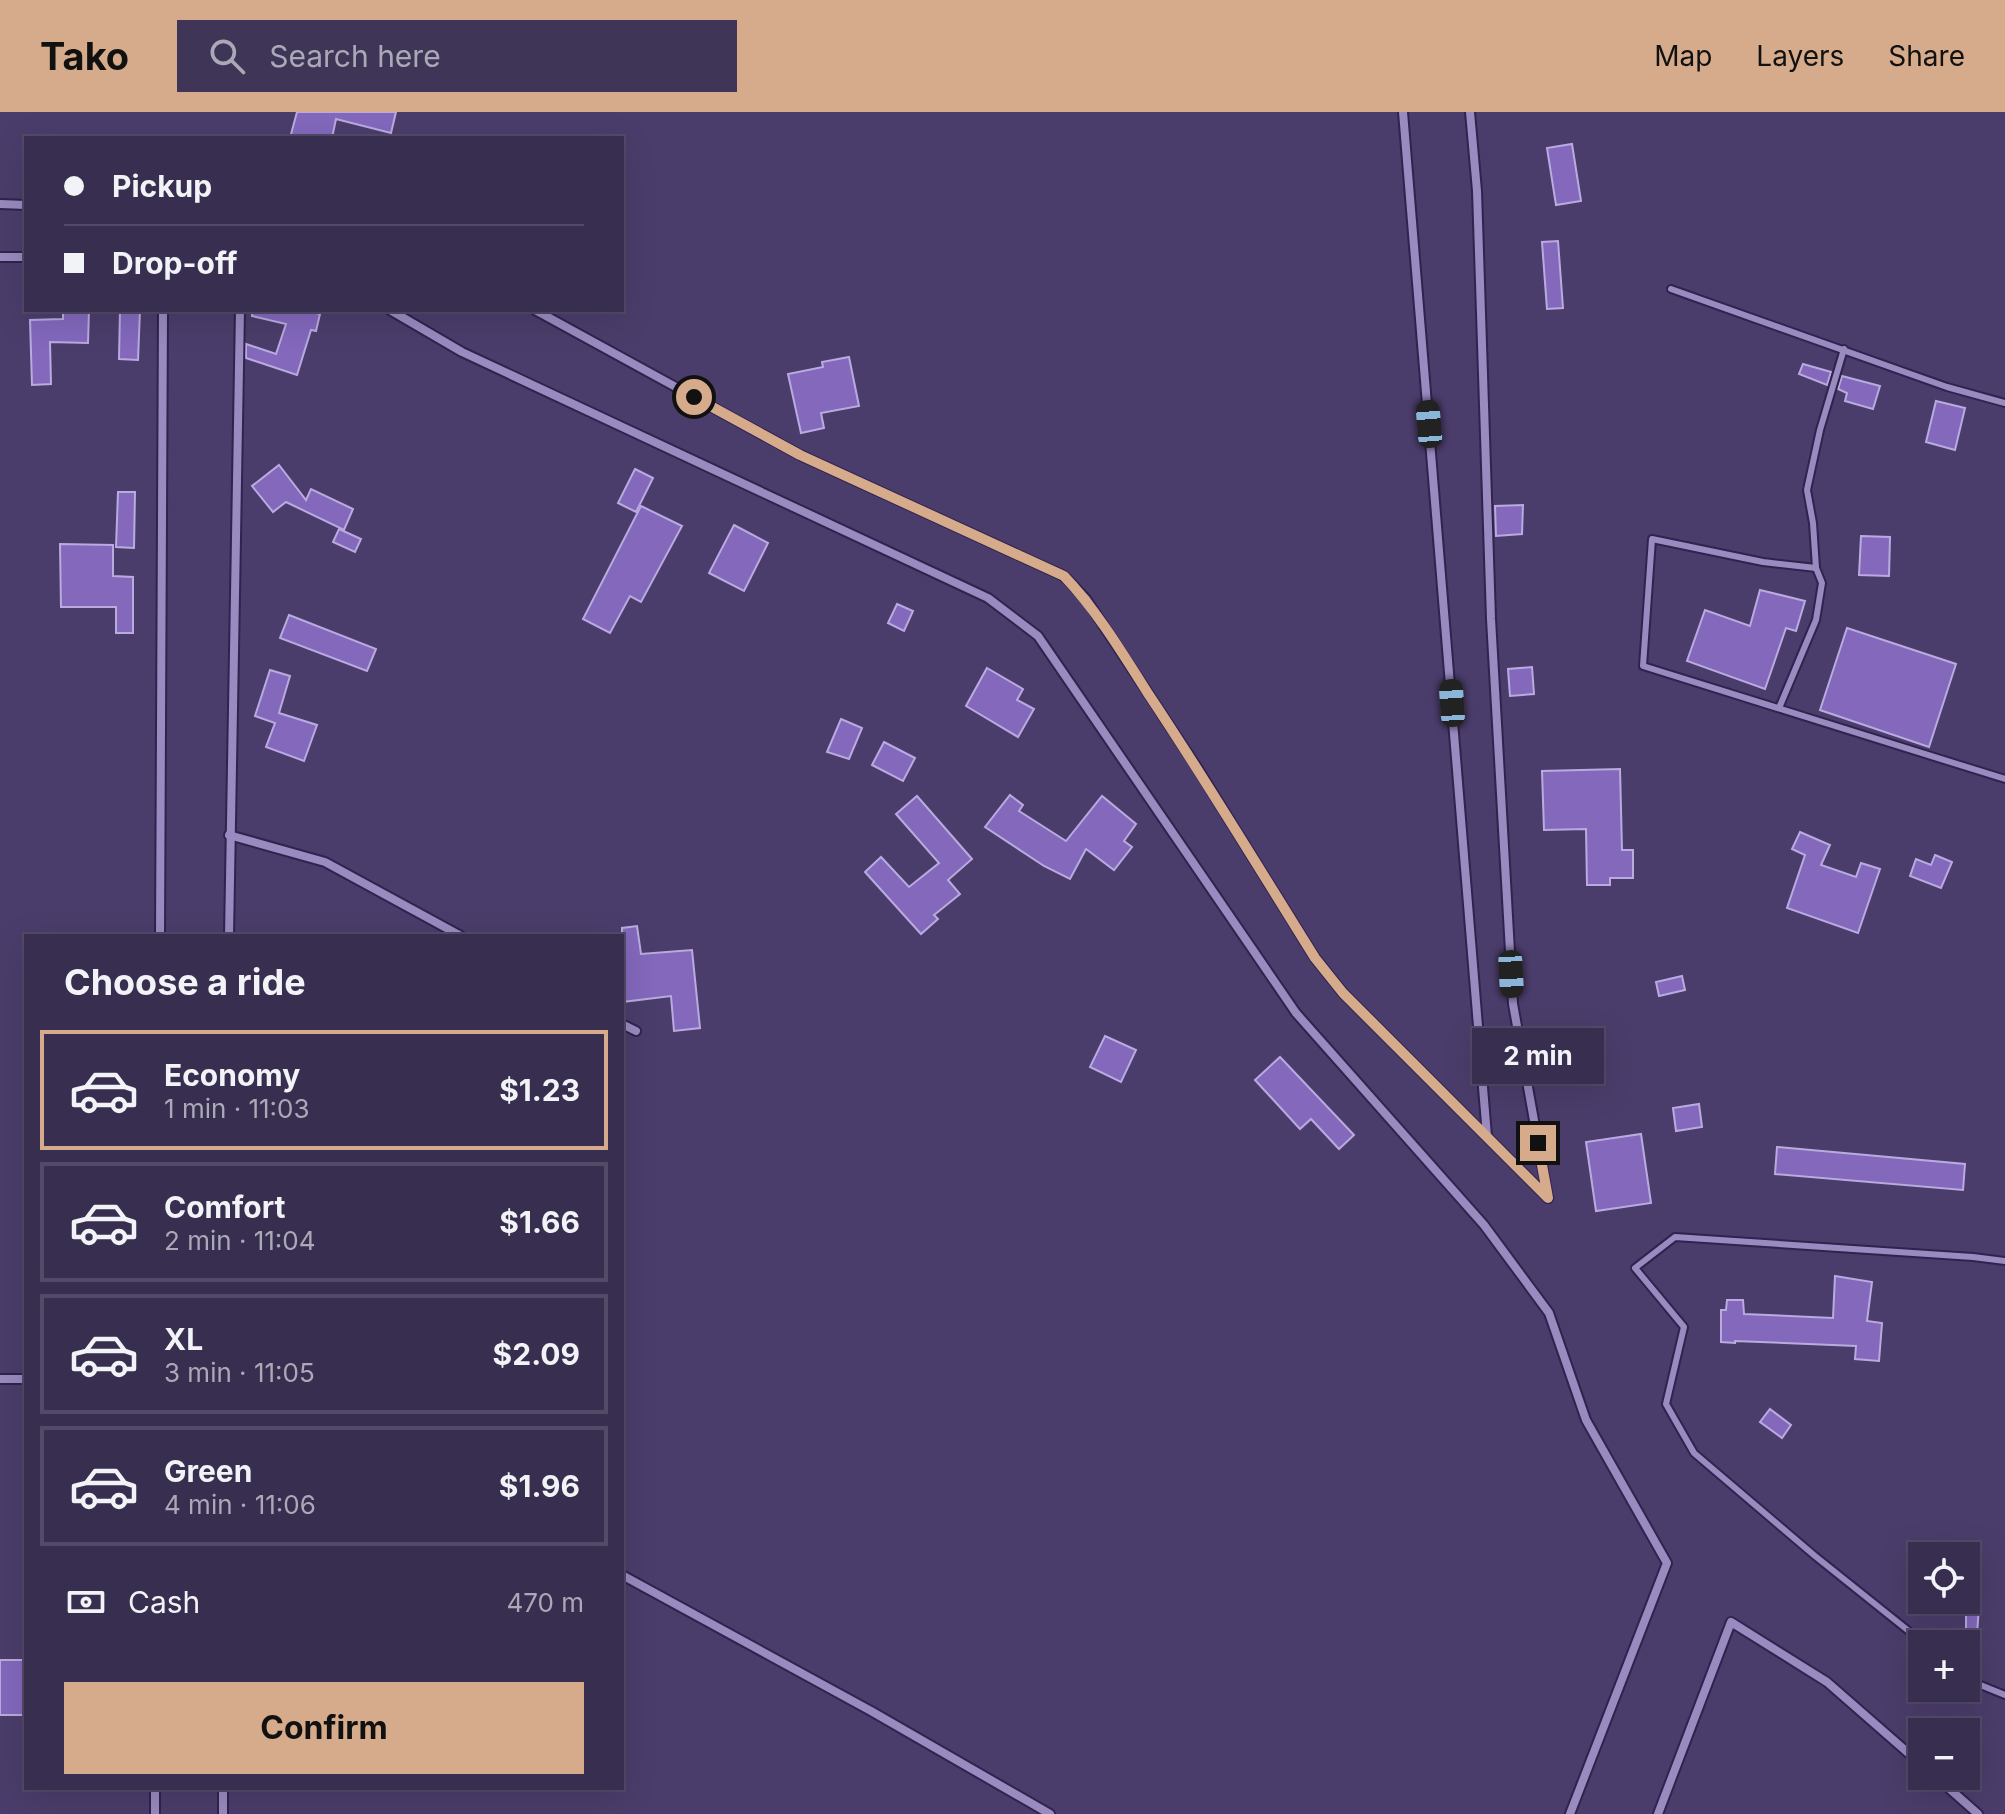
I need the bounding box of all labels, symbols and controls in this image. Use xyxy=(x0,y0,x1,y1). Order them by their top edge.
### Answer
search box xyxy=(177,20,737,92)
text: Tako xyxy=(40,33,129,79)
icon: search xyxy=(205,34,249,78)
text: Search here xyxy=(269,38,441,74)
text: Map xyxy=(1654,39,1712,73)
text: Layers xyxy=(1756,39,1844,73)
text: Share xyxy=(1888,39,1965,73)
text: Pickup xyxy=(112,168,212,204)
text: Drop-off xyxy=(112,245,238,281)
route start xyxy=(676,379,712,415)
car xyxy=(1415,399,1443,449)
car xyxy=(1438,678,1466,728)
car xyxy=(1498,949,1524,999)
text: Choose a ride xyxy=(64,960,306,1004)
callout: 2 min xyxy=(1472,1027,1604,1083)
text: 2 min xyxy=(1503,1040,1573,1071)
icon: car xyxy=(68,1054,140,1126)
text: Economy xyxy=(164,1057,300,1093)
text: $1.23 xyxy=(499,1072,580,1108)
text: 1 min · 11:03 xyxy=(164,1093,310,1124)
route end xyxy=(1520,1125,1556,1161)
icon: car xyxy=(68,1186,140,1258)
text: Comfort xyxy=(164,1189,285,1225)
text: $1.66 xyxy=(499,1204,580,1240)
text: 2 min · 11:04 xyxy=(164,1225,316,1256)
icon: car xyxy=(68,1318,140,1390)
text: XL xyxy=(164,1321,203,1357)
text: $2.09 xyxy=(493,1336,580,1372)
text: 3 min · 11:05 xyxy=(164,1357,315,1388)
icon: car xyxy=(68,1450,140,1522)
text: Green xyxy=(164,1453,252,1489)
text: $1.96 xyxy=(499,1468,580,1504)
text: 4 min · 11:06 xyxy=(164,1489,316,1520)
map controls xyxy=(1908,1542,1980,1790)
button: locate xyxy=(1908,1542,1980,1614)
icon: cash xyxy=(64,1580,108,1624)
text: Cash xyxy=(128,1584,200,1620)
text: 470 m xyxy=(506,1587,584,1618)
button: + xyxy=(1908,1630,1980,1702)
button: Confirm xyxy=(64,1682,584,1774)
button: − xyxy=(1908,1718,1980,1790)

